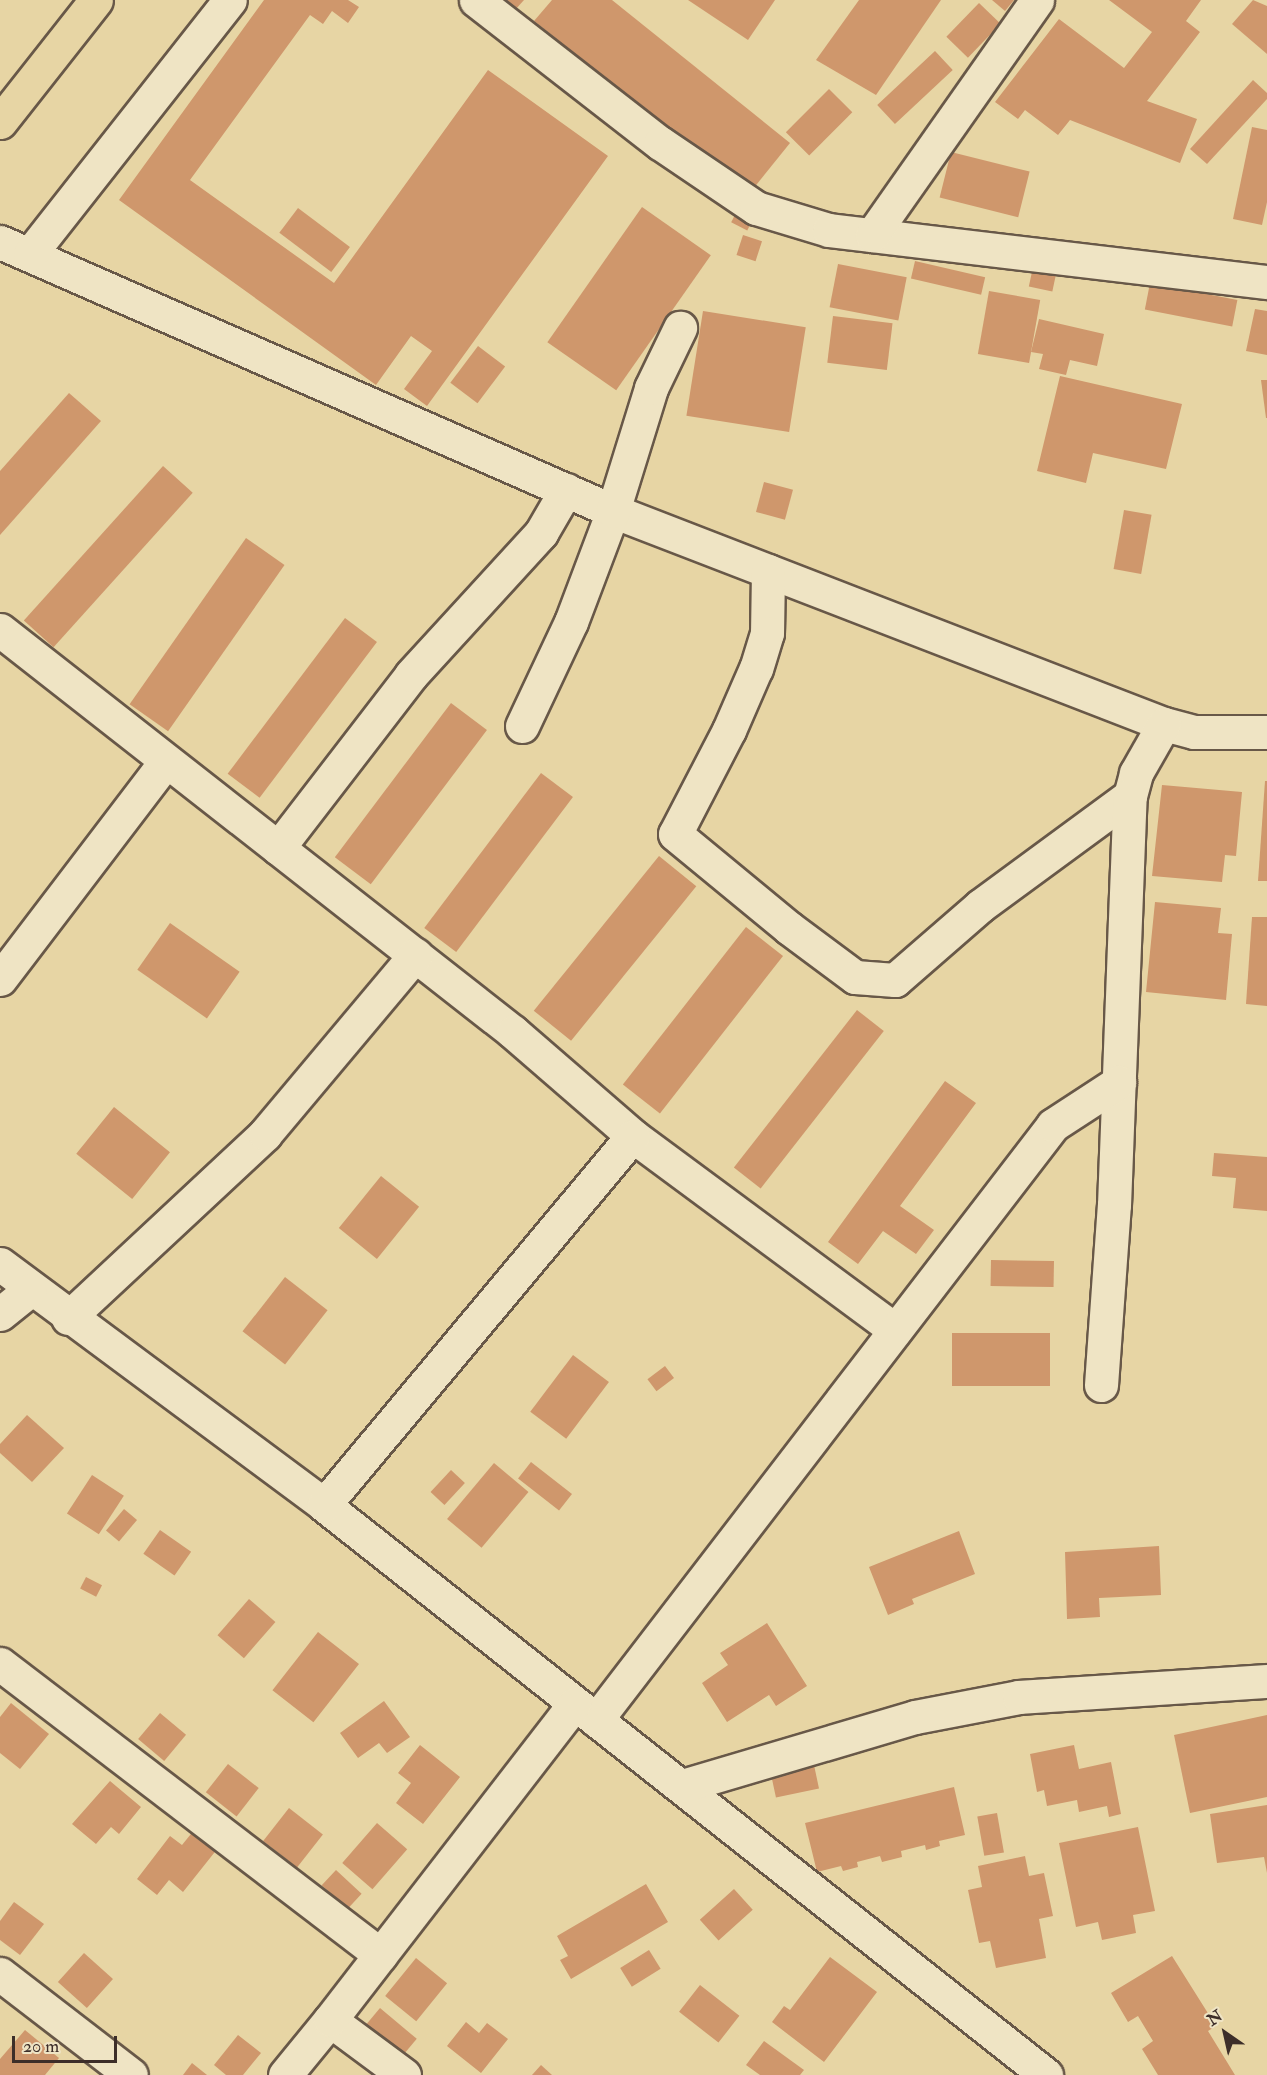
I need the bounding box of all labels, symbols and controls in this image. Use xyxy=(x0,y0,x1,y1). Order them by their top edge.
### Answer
north arrow xyxy=(1195,2003,1255,2063)
text: N xyxy=(1203,2006,1226,2030)
scale bar xyxy=(15,2024,120,2062)
text: 20 m xyxy=(23,2035,59,2058)

